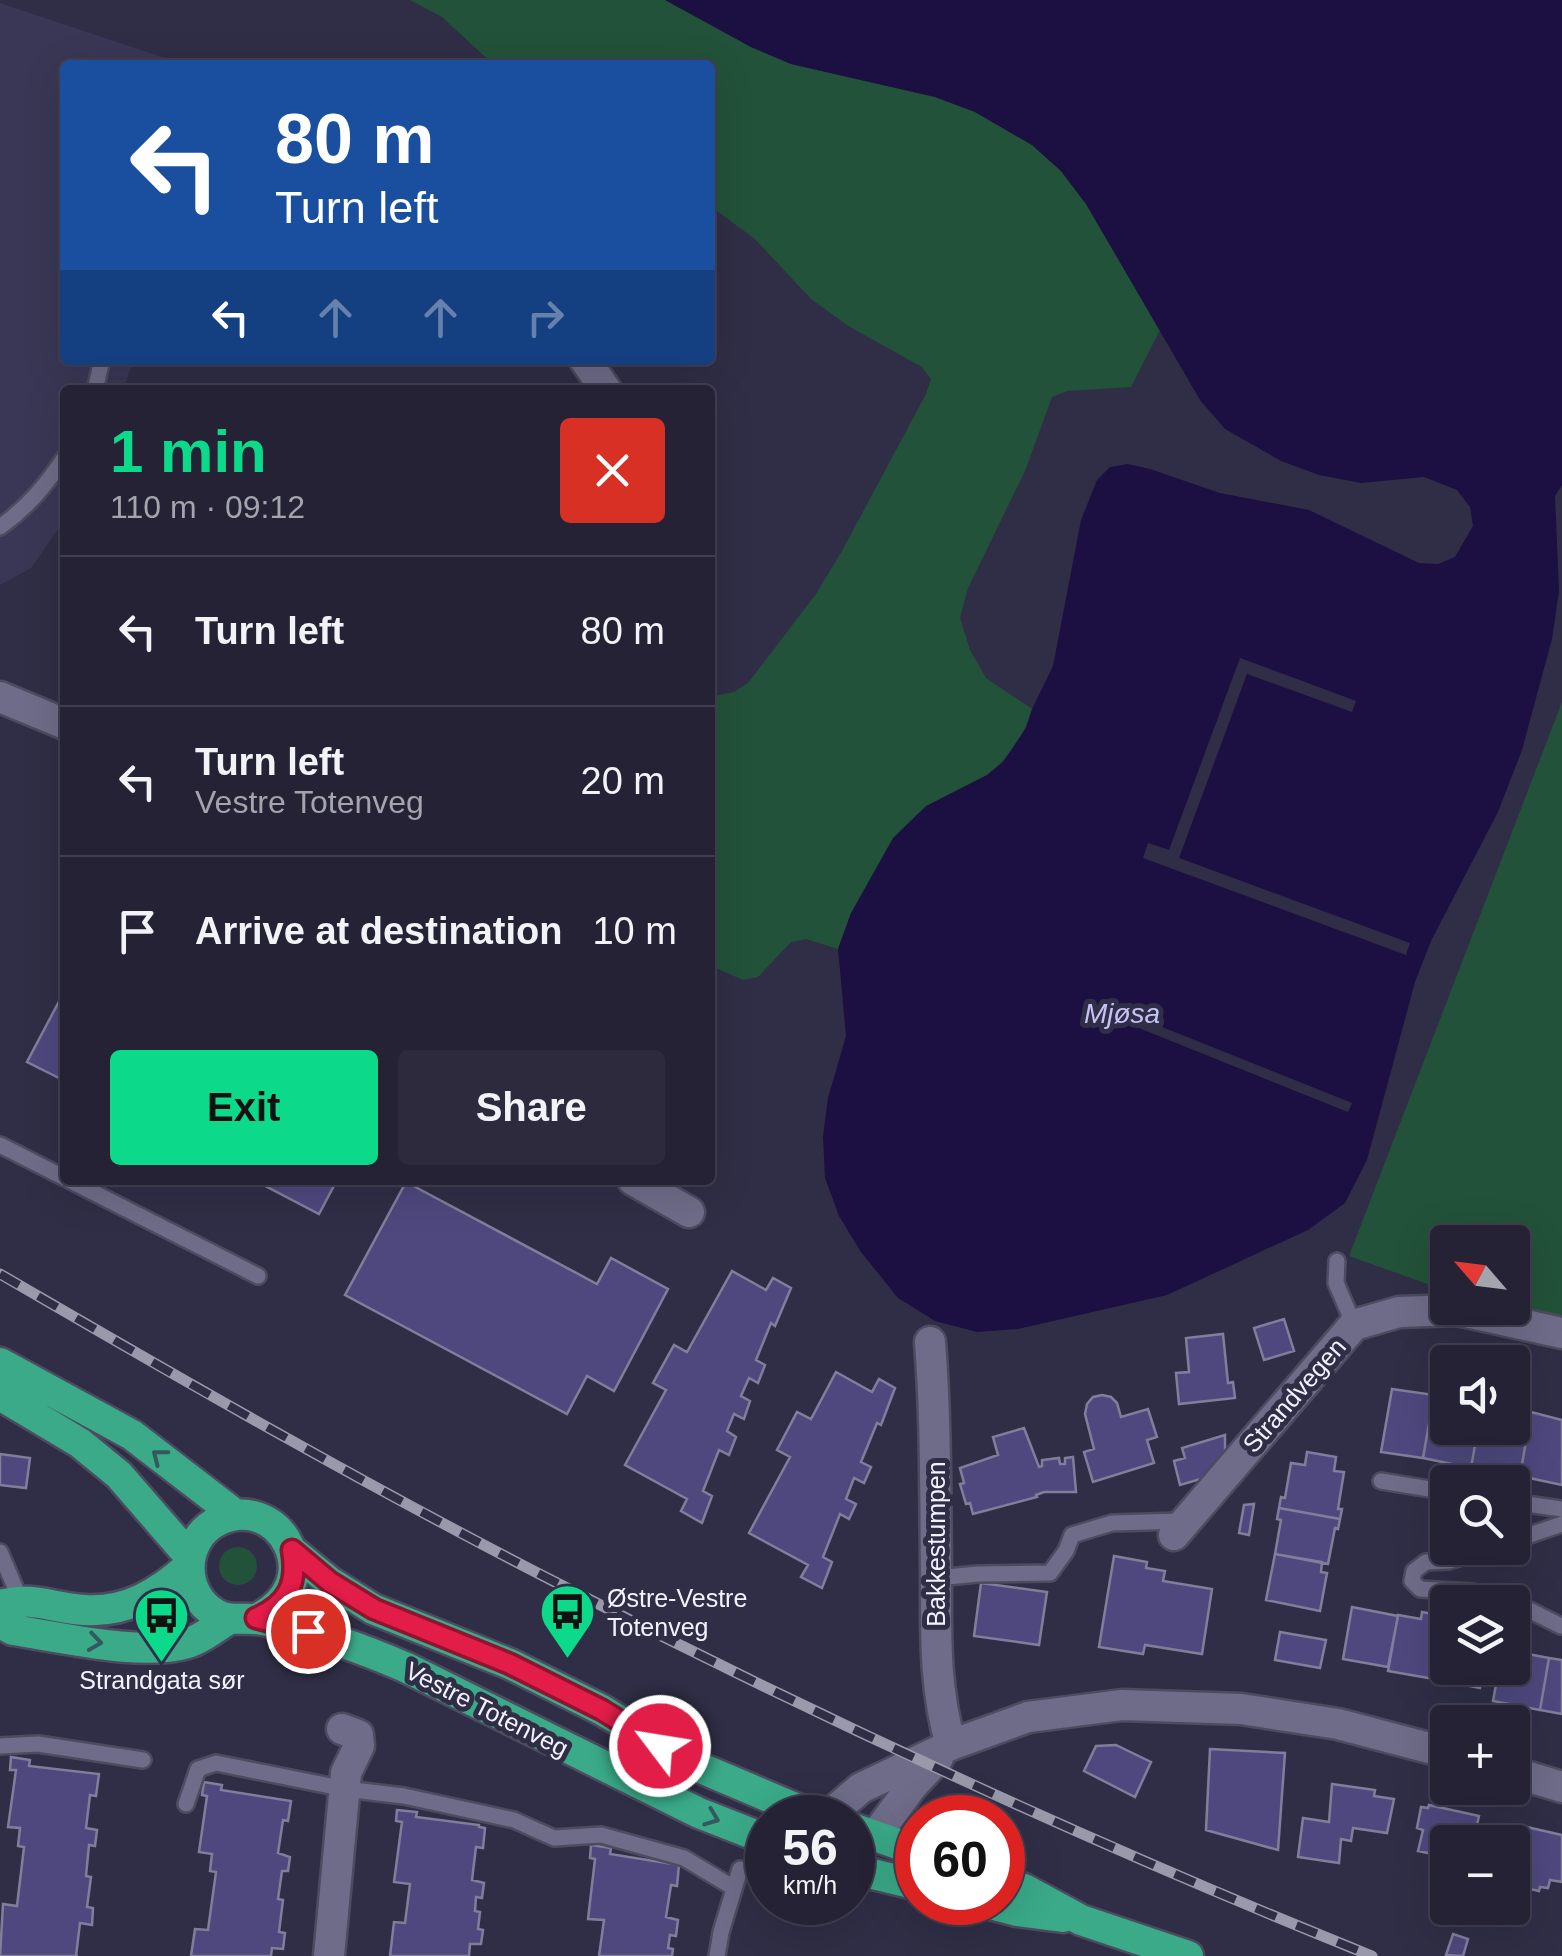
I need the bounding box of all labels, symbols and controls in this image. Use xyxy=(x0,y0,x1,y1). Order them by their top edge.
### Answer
icon: left xyxy=(110,100,240,230)
text: 80 m xyxy=(275,100,435,178)
text: Turn left xyxy=(275,182,438,233)
icon: left xyxy=(203,290,258,345)
icon: ahead xyxy=(308,290,363,345)
icon: ahead xyxy=(413,290,468,345)
icon: right xyxy=(518,290,573,345)
text: 1 min xyxy=(110,418,267,485)
button: close xyxy=(560,418,665,523)
text: 110 m · 09:12 xyxy=(110,489,305,525)
icon: left xyxy=(110,604,165,659)
text: Turn left xyxy=(195,610,344,652)
text: 80 m xyxy=(581,610,665,652)
text: Turn left xyxy=(195,741,344,783)
icon: left xyxy=(110,754,165,809)
text: 20 m xyxy=(581,760,665,802)
text: Vestre Totenveg xyxy=(195,784,424,820)
icon: arrive xyxy=(110,904,165,959)
text: Arrive at destination xyxy=(195,910,562,952)
text: 10 m xyxy=(592,910,677,952)
water label: Mjøsa xyxy=(1084,998,1160,1029)
button: Exit xyxy=(110,1050,378,1165)
button: Share xyxy=(398,1050,665,1165)
north arrow xyxy=(1430,1225,1530,1325)
map controls xyxy=(1430,1225,1530,1925)
street label: Strandvegen xyxy=(1237,1332,1351,1458)
button: sound xyxy=(1430,1345,1530,1445)
one-way arrow xyxy=(152,1450,170,1468)
street label: Bakkestumpen xyxy=(922,1461,950,1627)
button: search xyxy=(1430,1465,1530,1565)
bus stop icon: Østre-Vestre Totenveg xyxy=(538,1582,598,1661)
place label: Østre-Vestre Totenveg xyxy=(607,1584,747,1641)
bus stop icon: Strandgata sør xyxy=(132,1585,192,1664)
button: layers xyxy=(1430,1585,1530,1685)
pin xyxy=(266,1589,351,1674)
icon: arrive xyxy=(281,1604,336,1659)
one-way arrow xyxy=(87,1630,103,1651)
street label: Vestre Totenveg xyxy=(401,1656,573,1762)
place label: Strandgata sør xyxy=(79,1666,245,1694)
position arrow xyxy=(608,1694,712,1798)
button: + xyxy=(1430,1705,1530,1805)
speed limit sign: 60 xyxy=(895,1795,1025,1925)
one-way arrow xyxy=(703,1807,720,1827)
text: 56 xyxy=(782,1820,838,1876)
button: − xyxy=(1430,1825,1530,1925)
text: km/h xyxy=(783,1871,837,1899)

